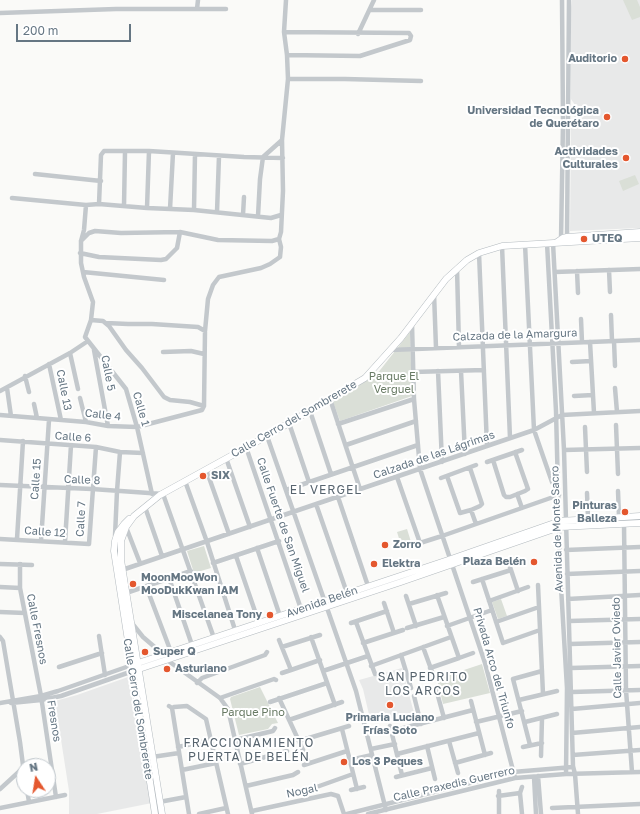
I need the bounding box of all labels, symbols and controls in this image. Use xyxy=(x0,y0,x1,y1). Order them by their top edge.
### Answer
scale bar xyxy=(18,16,133,42)
text: 200 m xyxy=(23,23,58,38)
place label: Auditorio xyxy=(568,52,617,66)
marker: Auditorio xyxy=(620,54,630,64)
place label: Universidad Tecnológica de Querétaro xyxy=(467,104,599,130)
marker: Universidad Tecnológica de Querétaro xyxy=(602,112,612,122)
place label: Actividades Culturales xyxy=(554,145,618,171)
marker: Actividades Culturales xyxy=(621,153,631,163)
place label: UTEQ xyxy=(592,232,622,246)
marker: UTEQ xyxy=(579,234,589,244)
street label: Calzada de la Amargura xyxy=(453,326,577,344)
street label: Calle 5 xyxy=(98,354,118,392)
street label: Calle 13 xyxy=(54,368,74,412)
park label: Parque El Verguel xyxy=(369,370,419,396)
street label: Calle Cerro del Sombrerete xyxy=(229,378,359,460)
street label: Calle 1 xyxy=(130,390,152,428)
street label: Calle 4 xyxy=(84,407,122,423)
street label: Calzada de las Lágrimas xyxy=(372,428,496,482)
street label: Calle 6 xyxy=(54,429,92,445)
street label: Calle Fuerte de San Miguel xyxy=(254,456,312,594)
street label: Calle 15 xyxy=(28,458,44,500)
street label: Avenida de Monte Sacro xyxy=(548,465,566,593)
place label: SIX xyxy=(211,469,230,483)
marker: SIX xyxy=(198,471,208,481)
street label: Calle 8 xyxy=(64,473,100,487)
district label: EL VERGEL xyxy=(290,483,362,497)
place label: Pinturas Balleza xyxy=(572,499,617,525)
street label: Calle 7 xyxy=(73,501,89,537)
marker: Pinturas Balleza xyxy=(620,507,630,517)
street label: Calle 12 xyxy=(24,524,66,540)
place label: Zorro xyxy=(393,538,421,552)
marker: Zorro xyxy=(380,540,390,550)
place label: Plaza Belén xyxy=(463,555,526,569)
place label: Elektra xyxy=(382,557,420,571)
marker: Plaza Belén xyxy=(529,557,539,567)
marker: Elektra xyxy=(369,559,379,569)
place label: MoonMooWon MooDukKwan IAM xyxy=(141,571,238,597)
marker: MoonMooWon MooDukKwan IAM xyxy=(128,579,138,589)
street label: Avenida Belén xyxy=(284,584,360,620)
street label: Calle Fresnos xyxy=(24,592,50,666)
street label: Calle Javier Oviedo xyxy=(610,597,624,699)
street label: Privada Arco del Triunfo xyxy=(470,606,518,730)
place label: Miscelanea Tony xyxy=(172,608,262,622)
marker: Miscelanea Tony xyxy=(265,610,275,620)
street label: Calle Cerro del Sombrerete xyxy=(120,637,156,781)
place label: Super Q xyxy=(153,645,196,659)
marker: Super Q xyxy=(140,647,150,657)
place label: Asturiano xyxy=(175,662,227,676)
marker: Asturiano xyxy=(162,664,172,674)
district label: SAN PEDRITO LOS ARCOS xyxy=(378,670,468,698)
street label: Fresnos xyxy=(44,699,64,743)
marker: Primaria Luciano Frías Soto xyxy=(385,700,395,710)
park label: Parque Pino xyxy=(221,706,285,720)
place label: Primaria Luciano Frías Soto xyxy=(346,711,434,737)
district label: FRACCIONAMIENTO PUERTA DE BELÉN xyxy=(184,736,314,764)
place label: Los 3 Peques xyxy=(352,755,423,769)
marker: Los 3 Peques xyxy=(339,757,349,767)
north arrow xyxy=(16,758,56,798)
text: N xyxy=(28,760,39,774)
street label: Calle Praxedis Guerrero xyxy=(392,764,516,804)
street label: Nogal xyxy=(285,781,319,801)

